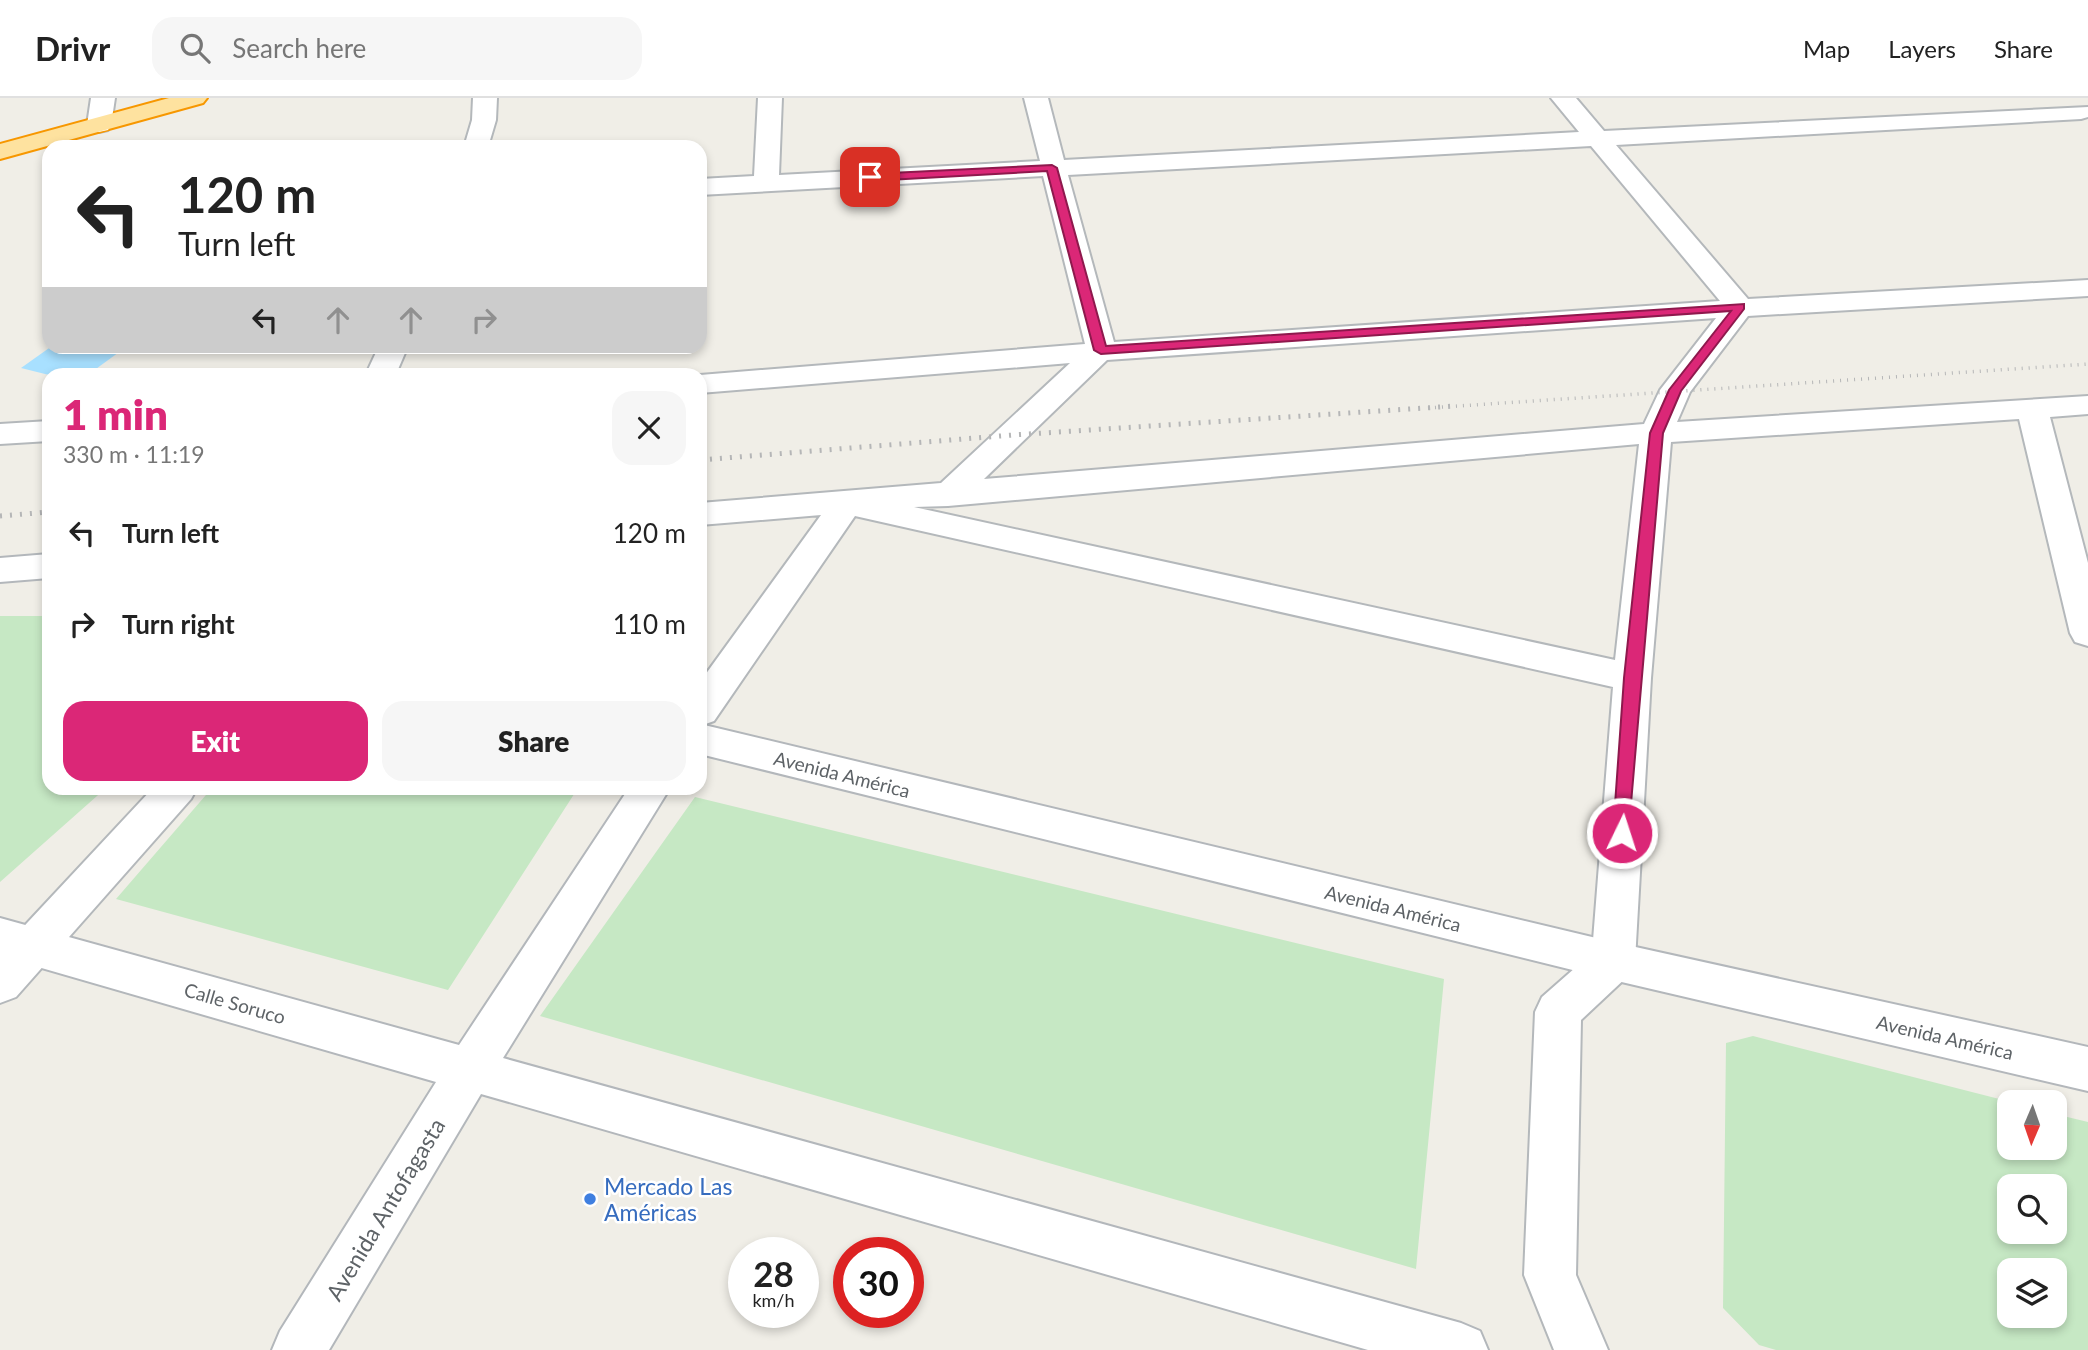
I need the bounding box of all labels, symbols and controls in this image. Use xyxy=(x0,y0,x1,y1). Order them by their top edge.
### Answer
search box xyxy=(152,17,642,80)
text: Drivr xyxy=(35,28,110,68)
icon: search xyxy=(176,29,214,67)
text: Search here xyxy=(232,32,366,64)
text: Map xyxy=(1803,34,1850,63)
text: Layers xyxy=(1888,34,1956,63)
text: Share xyxy=(1994,34,2053,63)
pin xyxy=(840,147,900,207)
icon: arrive xyxy=(851,158,889,196)
text: 120 m xyxy=(178,165,316,223)
icon: left xyxy=(63,168,154,259)
text: Turn left xyxy=(178,224,295,263)
icon: left xyxy=(246,301,284,339)
icon: ahead xyxy=(319,301,357,339)
icon: ahead xyxy=(392,301,430,339)
icon: right xyxy=(465,301,503,339)
text: 1 min xyxy=(63,389,168,439)
button: close xyxy=(612,391,686,465)
text: 330 m · 11:19 xyxy=(63,440,205,468)
icon: left xyxy=(63,514,101,552)
text: Turn left xyxy=(122,517,219,549)
text: 120 m xyxy=(613,517,686,549)
icon: right xyxy=(63,605,101,643)
text: Turn right xyxy=(122,608,235,640)
text: 110 m xyxy=(613,608,686,640)
button: Exit xyxy=(63,701,368,781)
button: Share xyxy=(382,701,686,781)
street label: Avenida América xyxy=(771,746,913,802)
position arrow xyxy=(1585,796,1659,870)
street label: Avenida América xyxy=(1322,880,1464,936)
street label: Calle Soruco xyxy=(182,978,288,1028)
street label: Avenida América xyxy=(1874,1010,2016,1064)
north arrow xyxy=(1997,1090,2067,1160)
map controls xyxy=(1997,1090,2067,1328)
street label: Avenida Antofagasta xyxy=(320,1113,450,1305)
place label: Mercado Las Américas xyxy=(604,1172,733,1226)
button: search xyxy=(1997,1174,2067,1244)
marker: Mercado Las Américas xyxy=(582,1191,598,1207)
speed limit sign: 30 xyxy=(833,1237,924,1328)
text: 28 xyxy=(753,1252,794,1294)
button: layers xyxy=(1997,1258,2067,1328)
text: km/h xyxy=(752,1289,795,1311)

